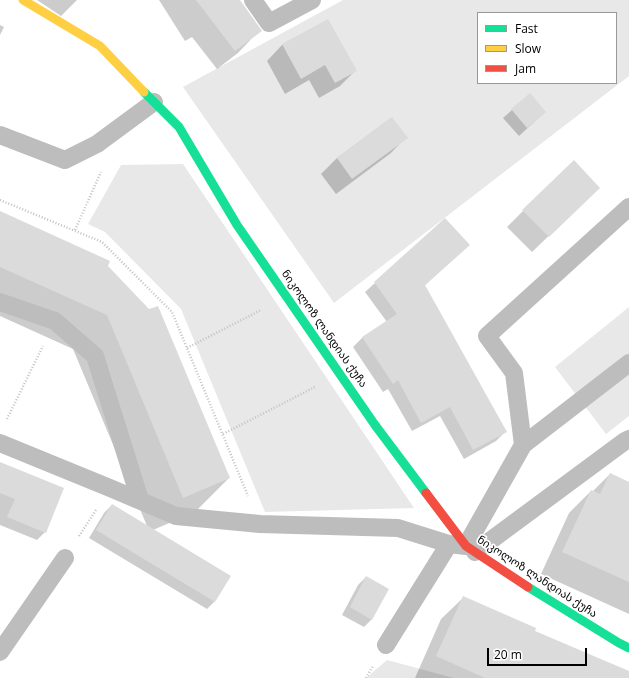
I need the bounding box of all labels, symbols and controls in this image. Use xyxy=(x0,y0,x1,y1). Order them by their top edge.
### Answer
legend xyxy=(477,12,617,84)
text: Fast xyxy=(515,20,538,37)
text: Slow xyxy=(515,40,541,57)
text: Jam xyxy=(515,60,536,77)
street label: ნიკოლოზ ლანდიას ქუჩა xyxy=(278,268,370,390)
street label: ნიკოლოზ ლანდიას ქუჩა xyxy=(475,533,599,621)
scale bar xyxy=(489,640,589,666)
text: 20 m xyxy=(494,646,522,663)

